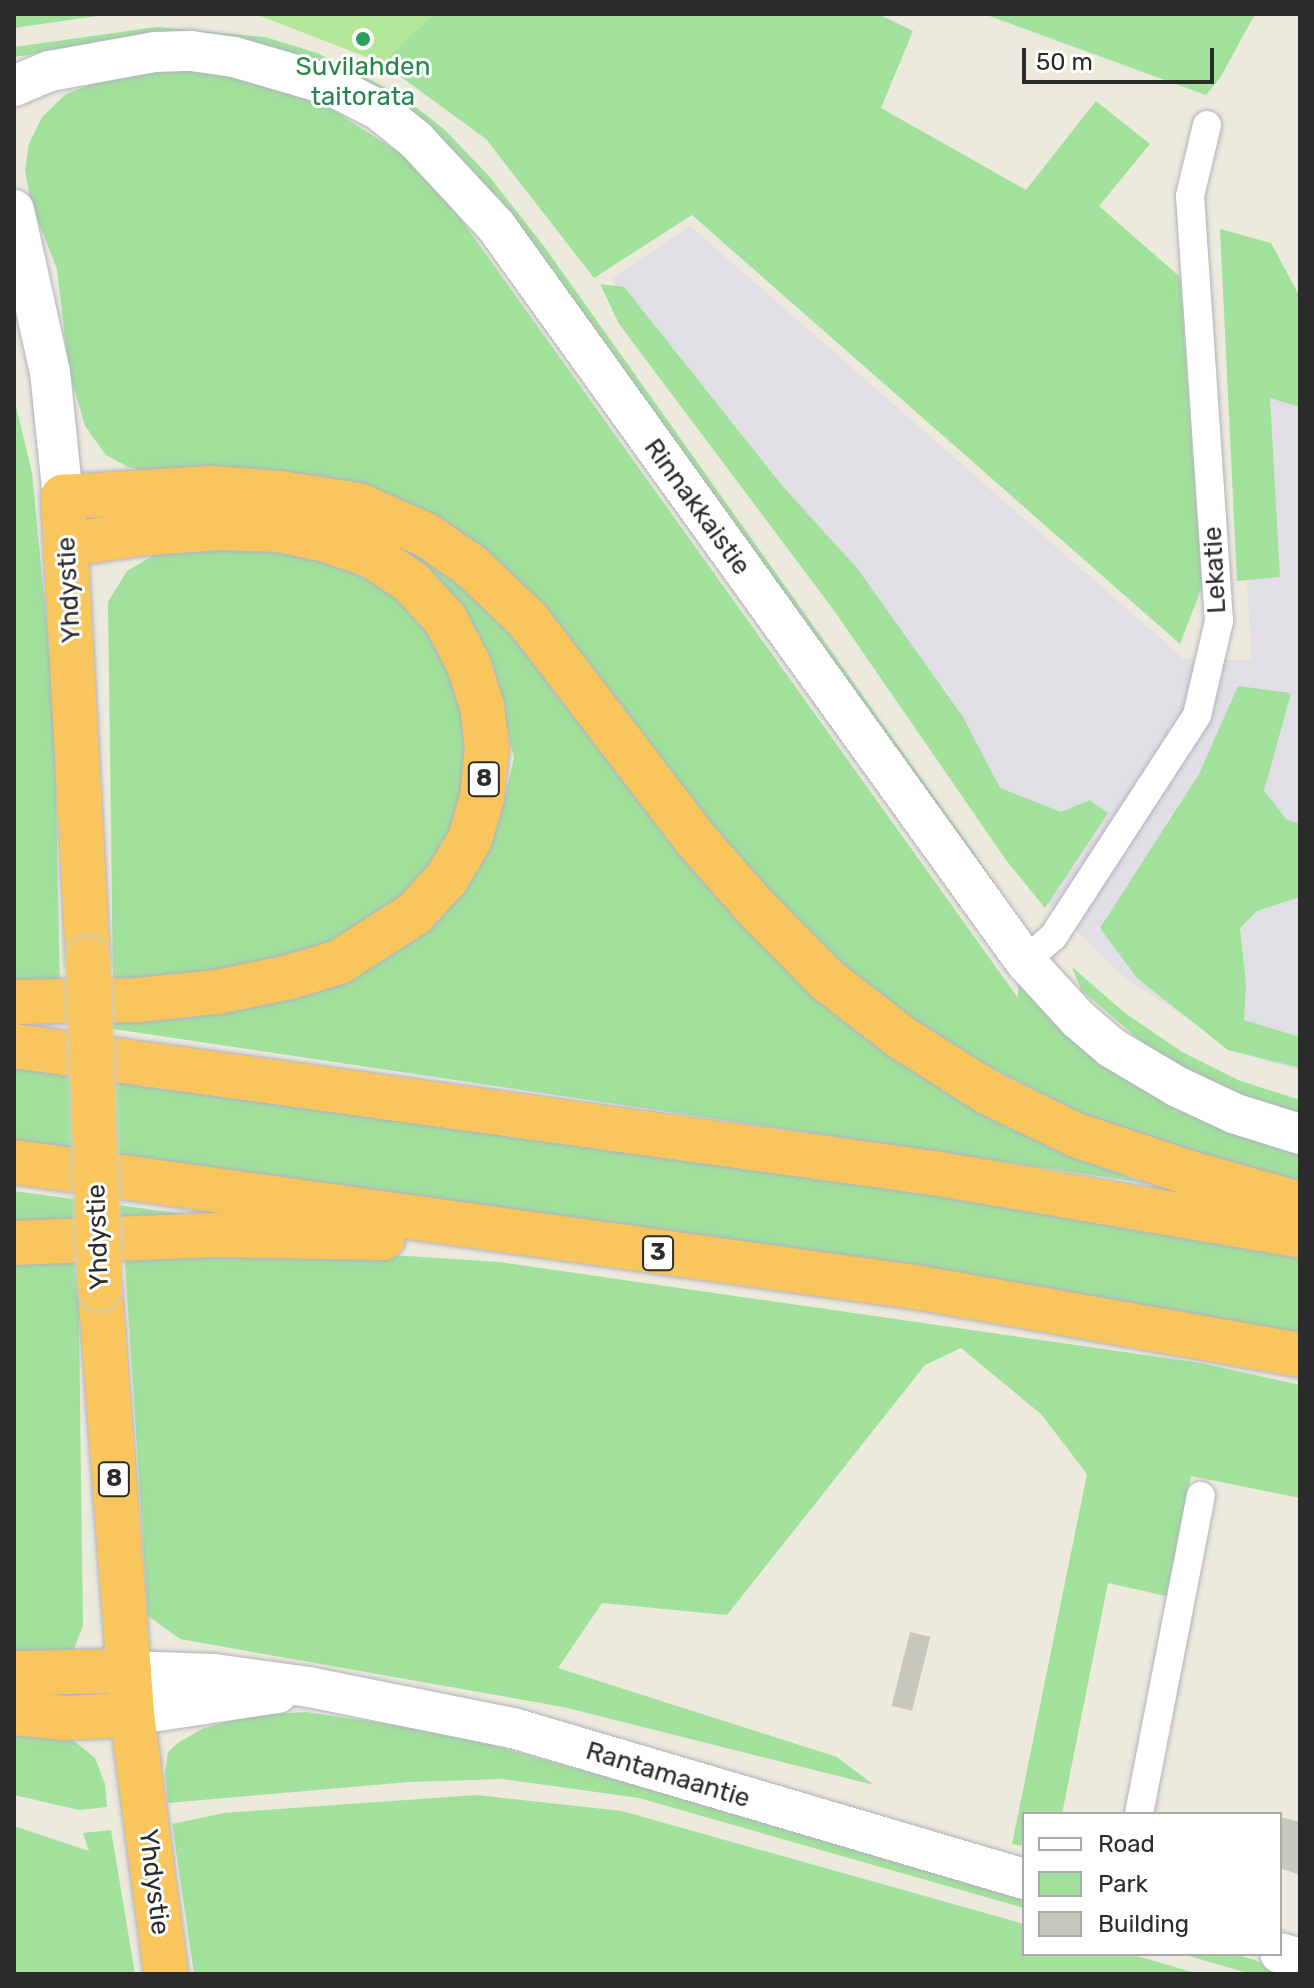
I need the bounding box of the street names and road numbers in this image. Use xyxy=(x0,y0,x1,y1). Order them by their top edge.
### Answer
street label: Rinnakkaistie xyxy=(637,433,757,581)
street label: Lekatie xyxy=(1197,526,1233,614)
street label: Yhdystie xyxy=(51,536,87,644)
road number: 8 xyxy=(466,759,502,799)
street label: Yhdystie xyxy=(81,1183,115,1291)
road number: 3 xyxy=(642,1233,674,1273)
road number: 8 xyxy=(96,1459,132,1499)
street label: Rantamaantie xyxy=(582,1735,754,1815)
street label: Yhdystie xyxy=(132,1827,176,1937)

